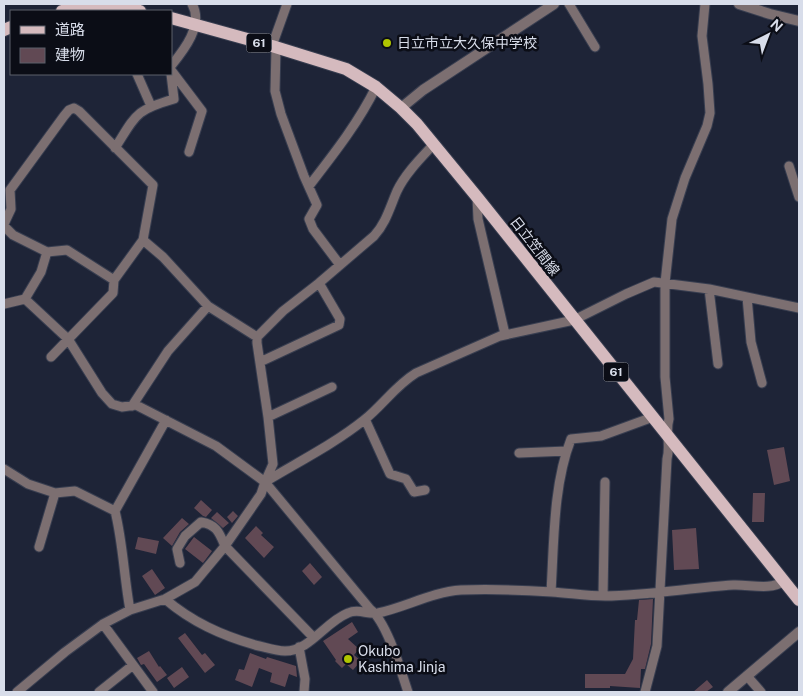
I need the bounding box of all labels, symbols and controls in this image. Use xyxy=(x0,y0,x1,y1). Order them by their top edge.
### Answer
legend xyxy=(10,10,172,75)
north arrow xyxy=(743,10,793,60)
text: N xyxy=(767,16,786,35)
text: 道路 xyxy=(55,21,85,38)
road number: 61 xyxy=(246,34,272,52)
place label: 日立市立大久保中学校 xyxy=(397,35,537,51)
marker: 日立市立大久保中学校 xyxy=(381,37,393,49)
text: 建物 xyxy=(55,46,85,63)
street label: 日立笠間線 xyxy=(507,213,563,279)
road number: 61 xyxy=(604,362,628,382)
place label: Okubo Kashima Jinja xyxy=(358,643,446,675)
marker: Okubo Kashima Jinja xyxy=(342,653,354,665)

